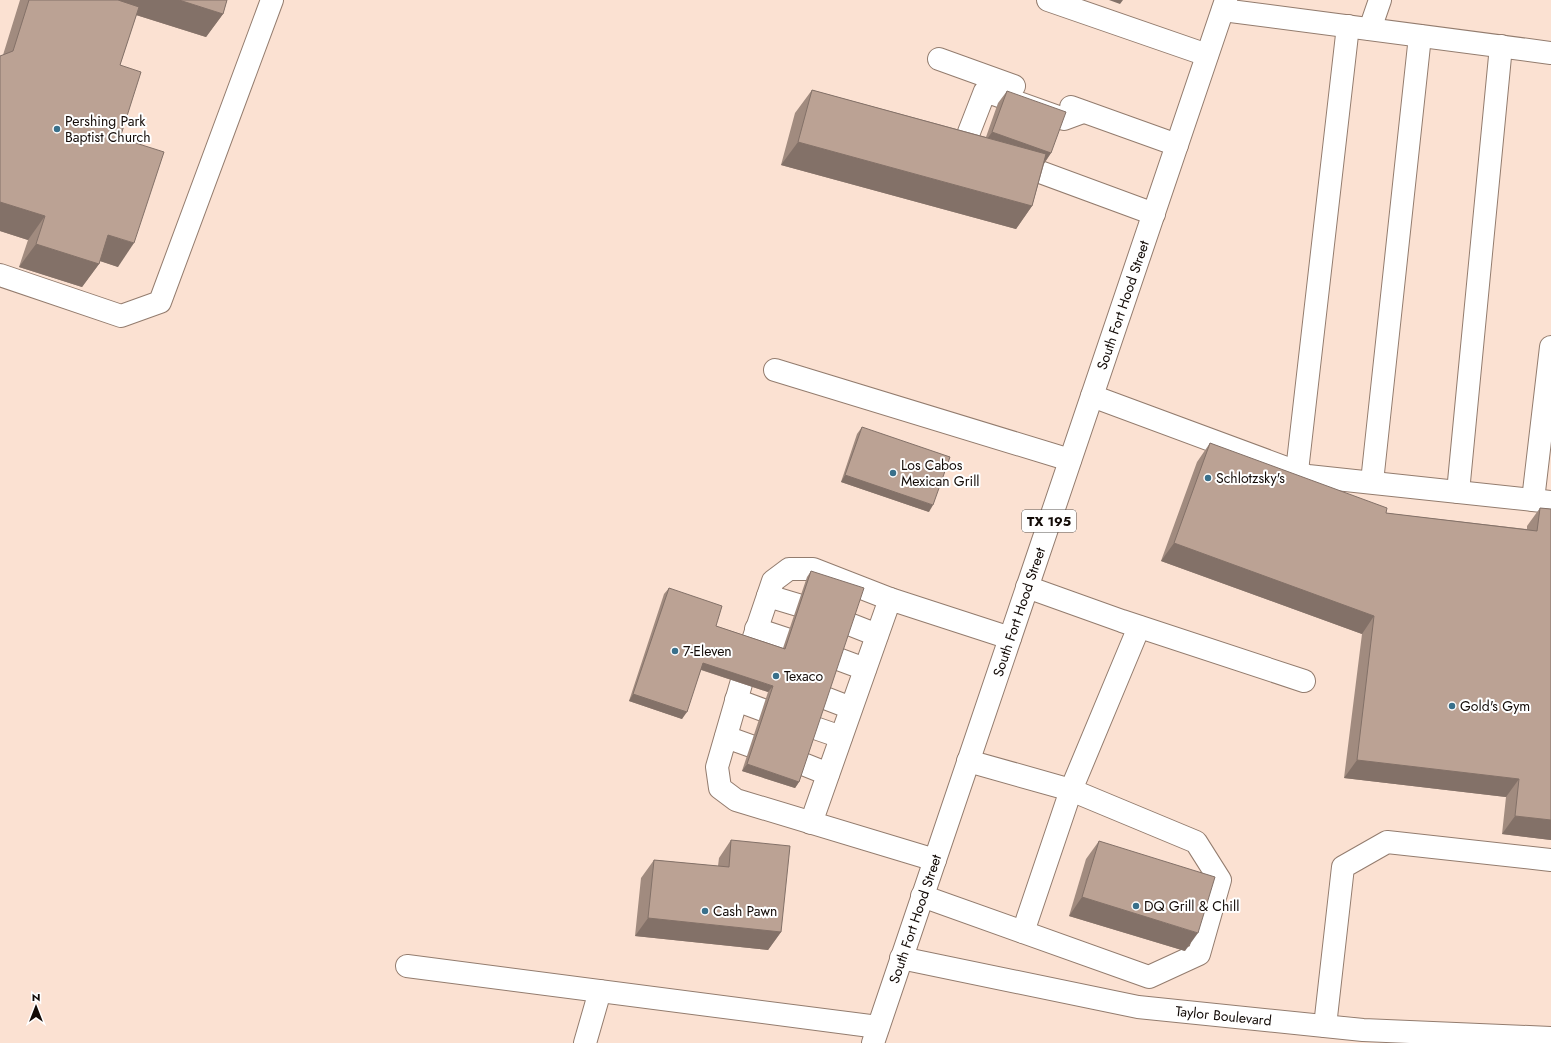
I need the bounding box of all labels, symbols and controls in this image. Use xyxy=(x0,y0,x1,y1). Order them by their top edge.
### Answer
place label: Pershing Park Baptist Church xyxy=(65,111,151,147)
marker: Pershing Park Baptist Church xyxy=(52,124,62,134)
street label: South Fort Hood Street xyxy=(1092,237,1154,372)
place label: Los Cabos Mexican Grill xyxy=(901,455,980,491)
marker: Los Cabos Mexican Grill xyxy=(888,468,898,478)
place label: Schlotzsky's xyxy=(1216,468,1285,488)
marker: Schlotzsky's xyxy=(1203,473,1213,483)
road number: TX 195 xyxy=(1022,510,1076,532)
street label: South Fort Hood Street xyxy=(988,544,1050,679)
place label: 7-Eleven xyxy=(683,641,732,661)
marker: 7-Eleven xyxy=(670,646,680,656)
place label: Texaco xyxy=(784,666,823,686)
marker: Texaco xyxy=(771,671,781,681)
place label: Gold's Gym xyxy=(1460,696,1530,716)
marker: Gold's Gym xyxy=(1447,701,1457,711)
street label: South Fort Hood Street xyxy=(884,851,946,986)
place label: DQ Grill & Chill xyxy=(1144,896,1239,916)
place label: Cash Pawn xyxy=(713,901,777,921)
marker: DQ Grill & Chill xyxy=(1131,901,1141,911)
marker: Cash Pawn xyxy=(700,906,710,916)
north arrow xyxy=(16,987,56,1027)
text: N xyxy=(32,989,40,1005)
street label: Taylor Boulevard xyxy=(1174,1001,1273,1031)

